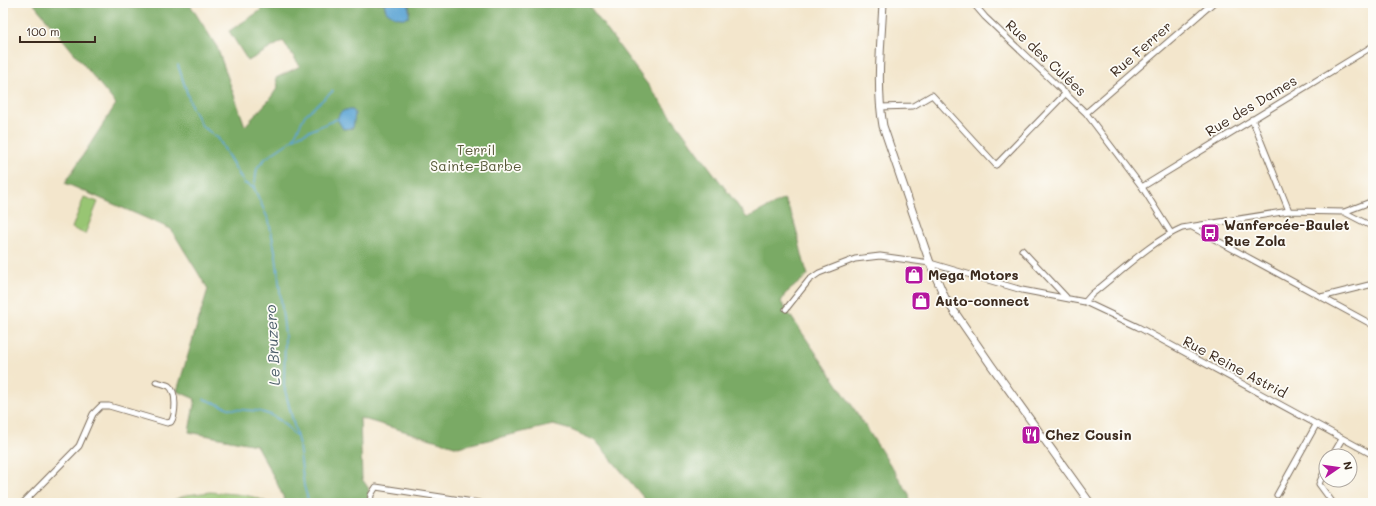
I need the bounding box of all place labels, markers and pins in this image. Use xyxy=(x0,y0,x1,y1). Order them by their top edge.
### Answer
place label: Wanfercée-Baulet Rue Zola xyxy=(1224,215,1350,250)
bus stop icon: Wanfercée-Baulet Rue Zola xyxy=(1199,222,1221,244)
shop icon: Mega Motors xyxy=(903,264,925,286)
place label: Mega Motors xyxy=(928,265,1019,284)
shop icon: Auto-connect xyxy=(910,290,932,312)
place label: Auto-connect xyxy=(935,291,1029,310)
restaurant icon: Chez Cousin xyxy=(1020,424,1042,446)
place label: Chez Cousin xyxy=(1045,425,1132,444)

